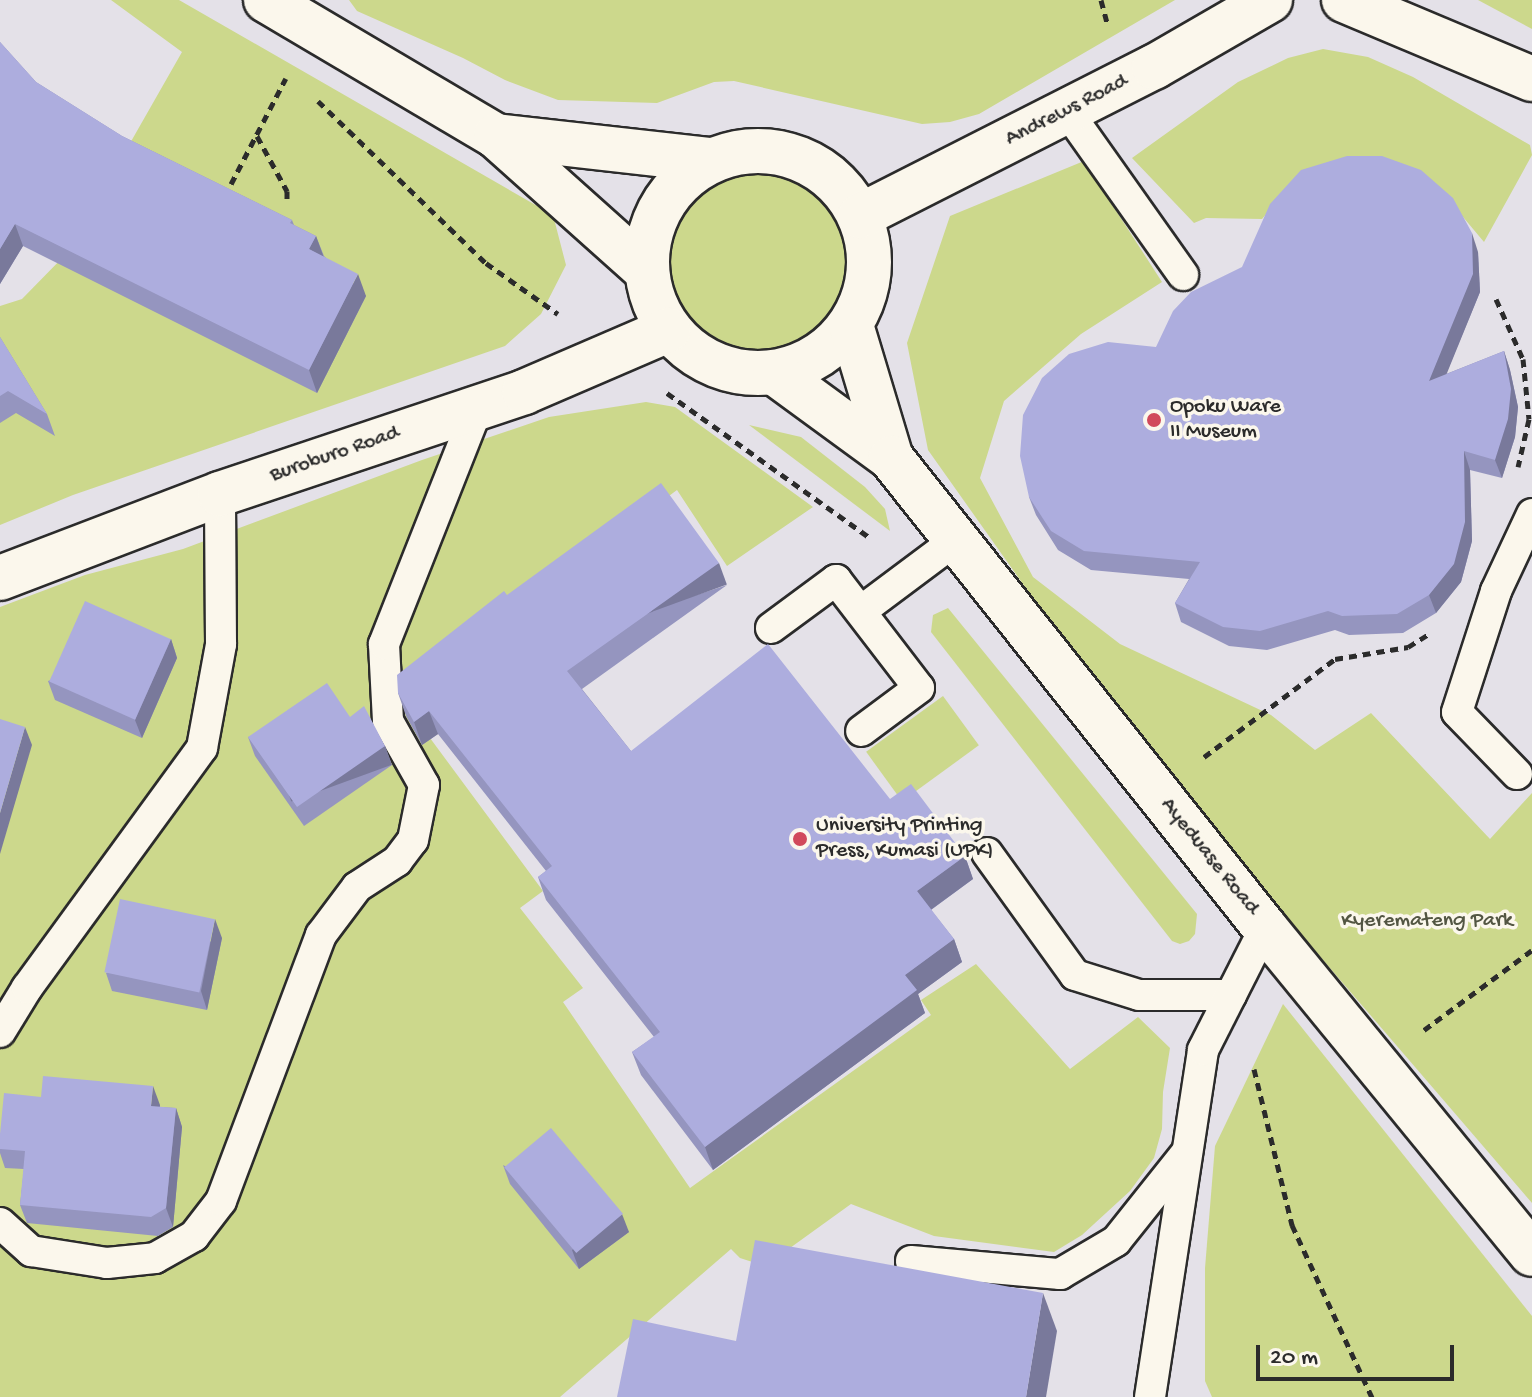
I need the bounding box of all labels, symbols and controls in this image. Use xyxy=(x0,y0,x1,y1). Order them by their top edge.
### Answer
street label: Andrews Road xyxy=(1001,69,1133,153)
place label: Opoku Ware II Museum xyxy=(1170,394,1281,446)
marker: Opoku Ware II Museum xyxy=(1145,411,1163,429)
street label: Buroburo Road xyxy=(267,421,403,489)
street label: Ayeduase Road xyxy=(1154,793,1264,921)
place label: University Printing Press, Kumasi (UPK) xyxy=(816,813,993,864)
marker: University Printing Press, Kumasi (UPK) xyxy=(791,830,809,848)
park label: Kyeremateng Park xyxy=(1341,909,1513,935)
scale bar xyxy=(1260,1329,1458,1379)
text: 20 m xyxy=(1270,1344,1318,1373)

